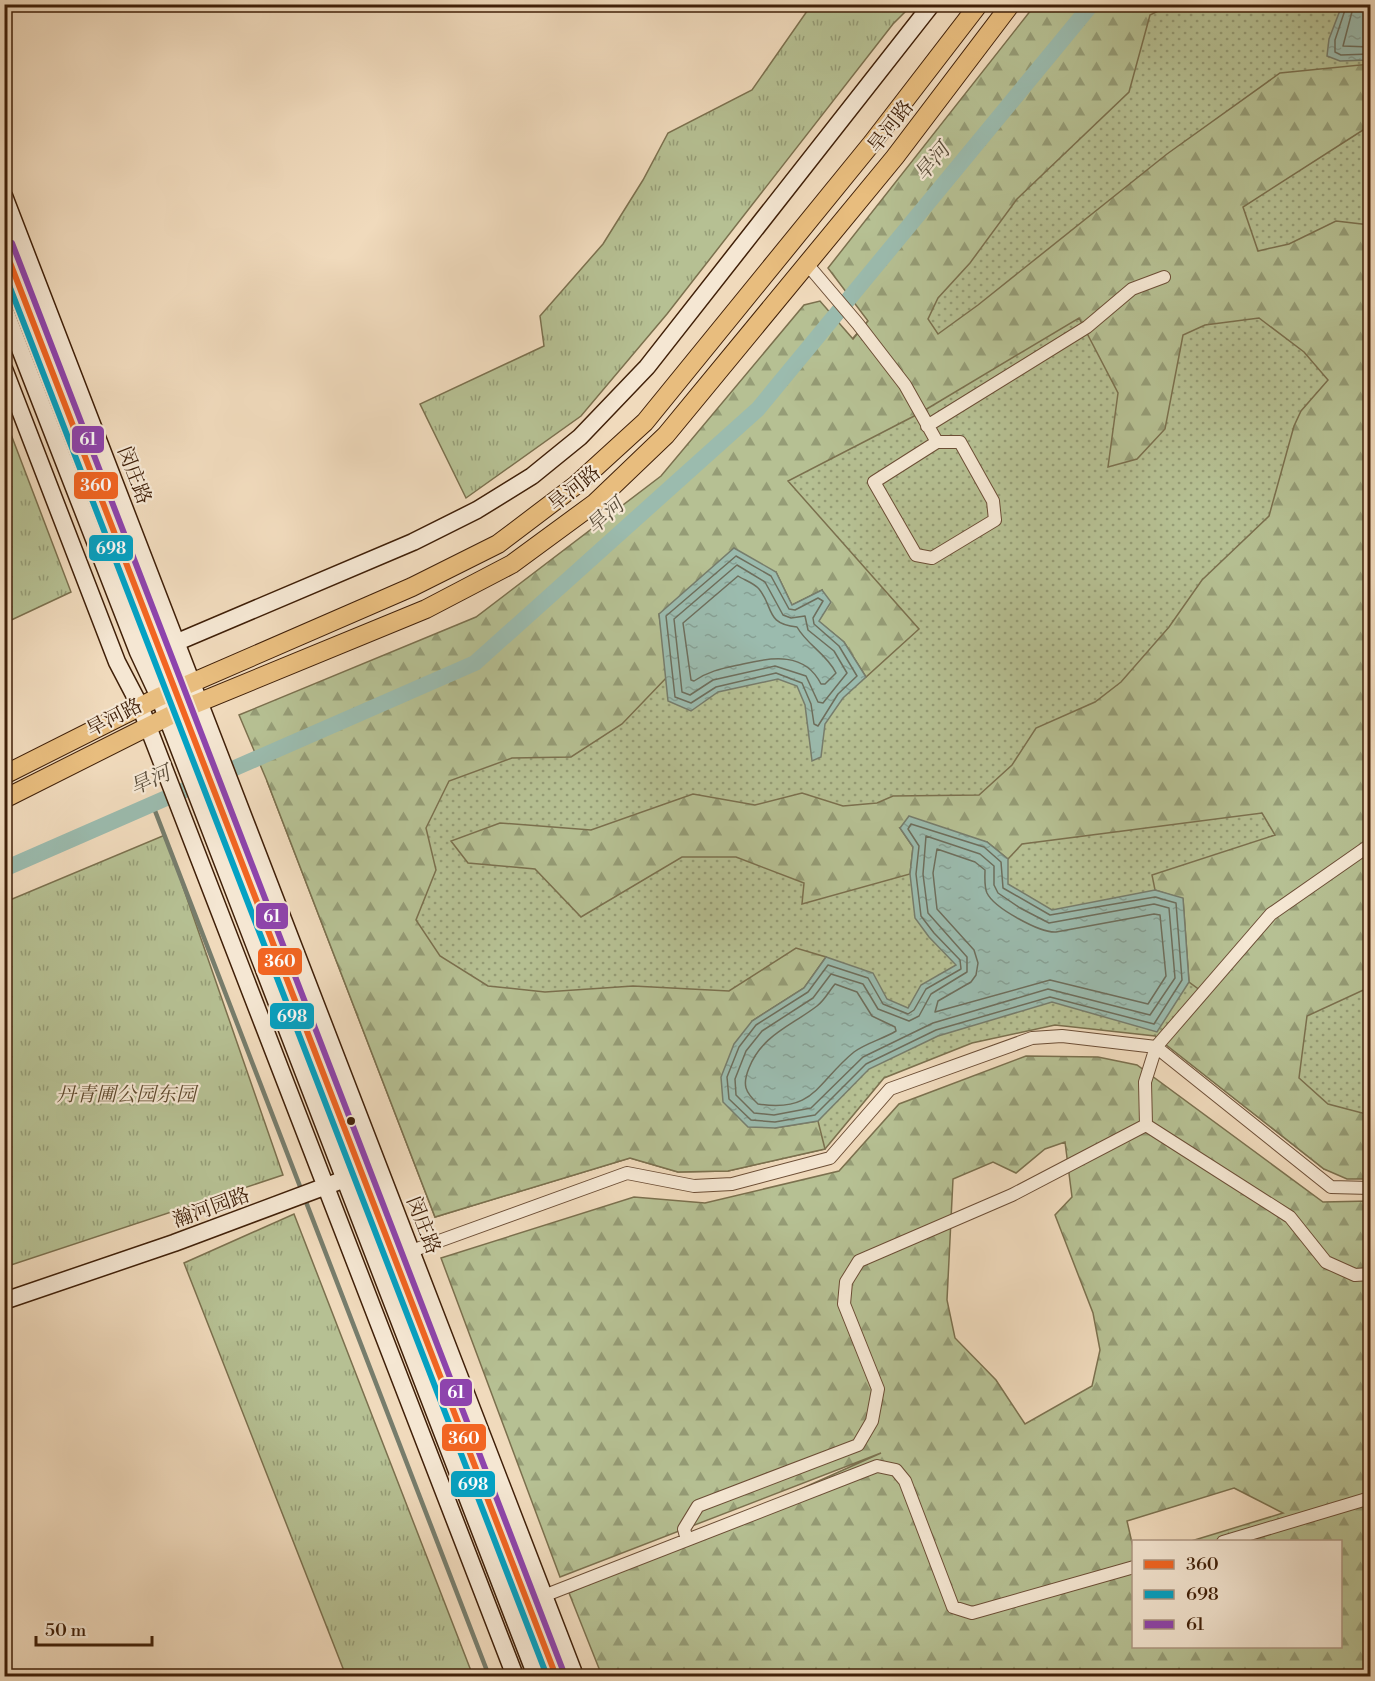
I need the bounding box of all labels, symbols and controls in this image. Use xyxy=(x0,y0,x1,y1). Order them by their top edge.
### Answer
street label: 旱河路 xyxy=(863,96,920,158)
water label: 旱河 xyxy=(909,135,959,187)
line badge: 61 xyxy=(71,425,105,454)
text: 61 xyxy=(79,430,97,450)
street label: 闵庄路 xyxy=(111,443,156,508)
street label: 旱河路 xyxy=(544,461,606,518)
line badge: 360 xyxy=(73,471,119,500)
text: 360 xyxy=(80,476,112,496)
water label: 旱河 xyxy=(581,490,633,540)
line badge: 698 xyxy=(88,534,134,562)
text: 698 xyxy=(96,539,126,559)
street label: 旱河路 xyxy=(82,694,147,743)
water label: 旱河 xyxy=(126,759,179,801)
line badge: 61 xyxy=(255,902,289,930)
text: 61 xyxy=(263,907,281,927)
line badge: 360 xyxy=(257,947,303,976)
text: 360 xyxy=(264,952,296,972)
line badge: 698 xyxy=(269,1002,315,1030)
text: 698 xyxy=(277,1007,307,1027)
park label: 丹青圃公园东园 xyxy=(56,1083,199,1108)
unlabelled marker xyxy=(345,1115,357,1127)
street label: 瀚河园路 xyxy=(170,1183,253,1234)
street label: 闵庄路 xyxy=(400,1193,445,1258)
line badge: 61 xyxy=(439,1378,473,1407)
text: 61 xyxy=(447,1383,465,1403)
line badge: 360 xyxy=(441,1423,487,1452)
text: 360 xyxy=(448,1429,480,1449)
line badge: 698 xyxy=(450,1470,496,1498)
text: 698 xyxy=(458,1475,488,1495)
legend xyxy=(1132,1540,1342,1648)
text: 360 xyxy=(1186,1553,1219,1576)
text: 698 xyxy=(1186,1583,1219,1606)
scale bar xyxy=(36,1609,152,1647)
text: 61 xyxy=(1186,1613,1204,1636)
text: 50 m xyxy=(45,1619,87,1642)

